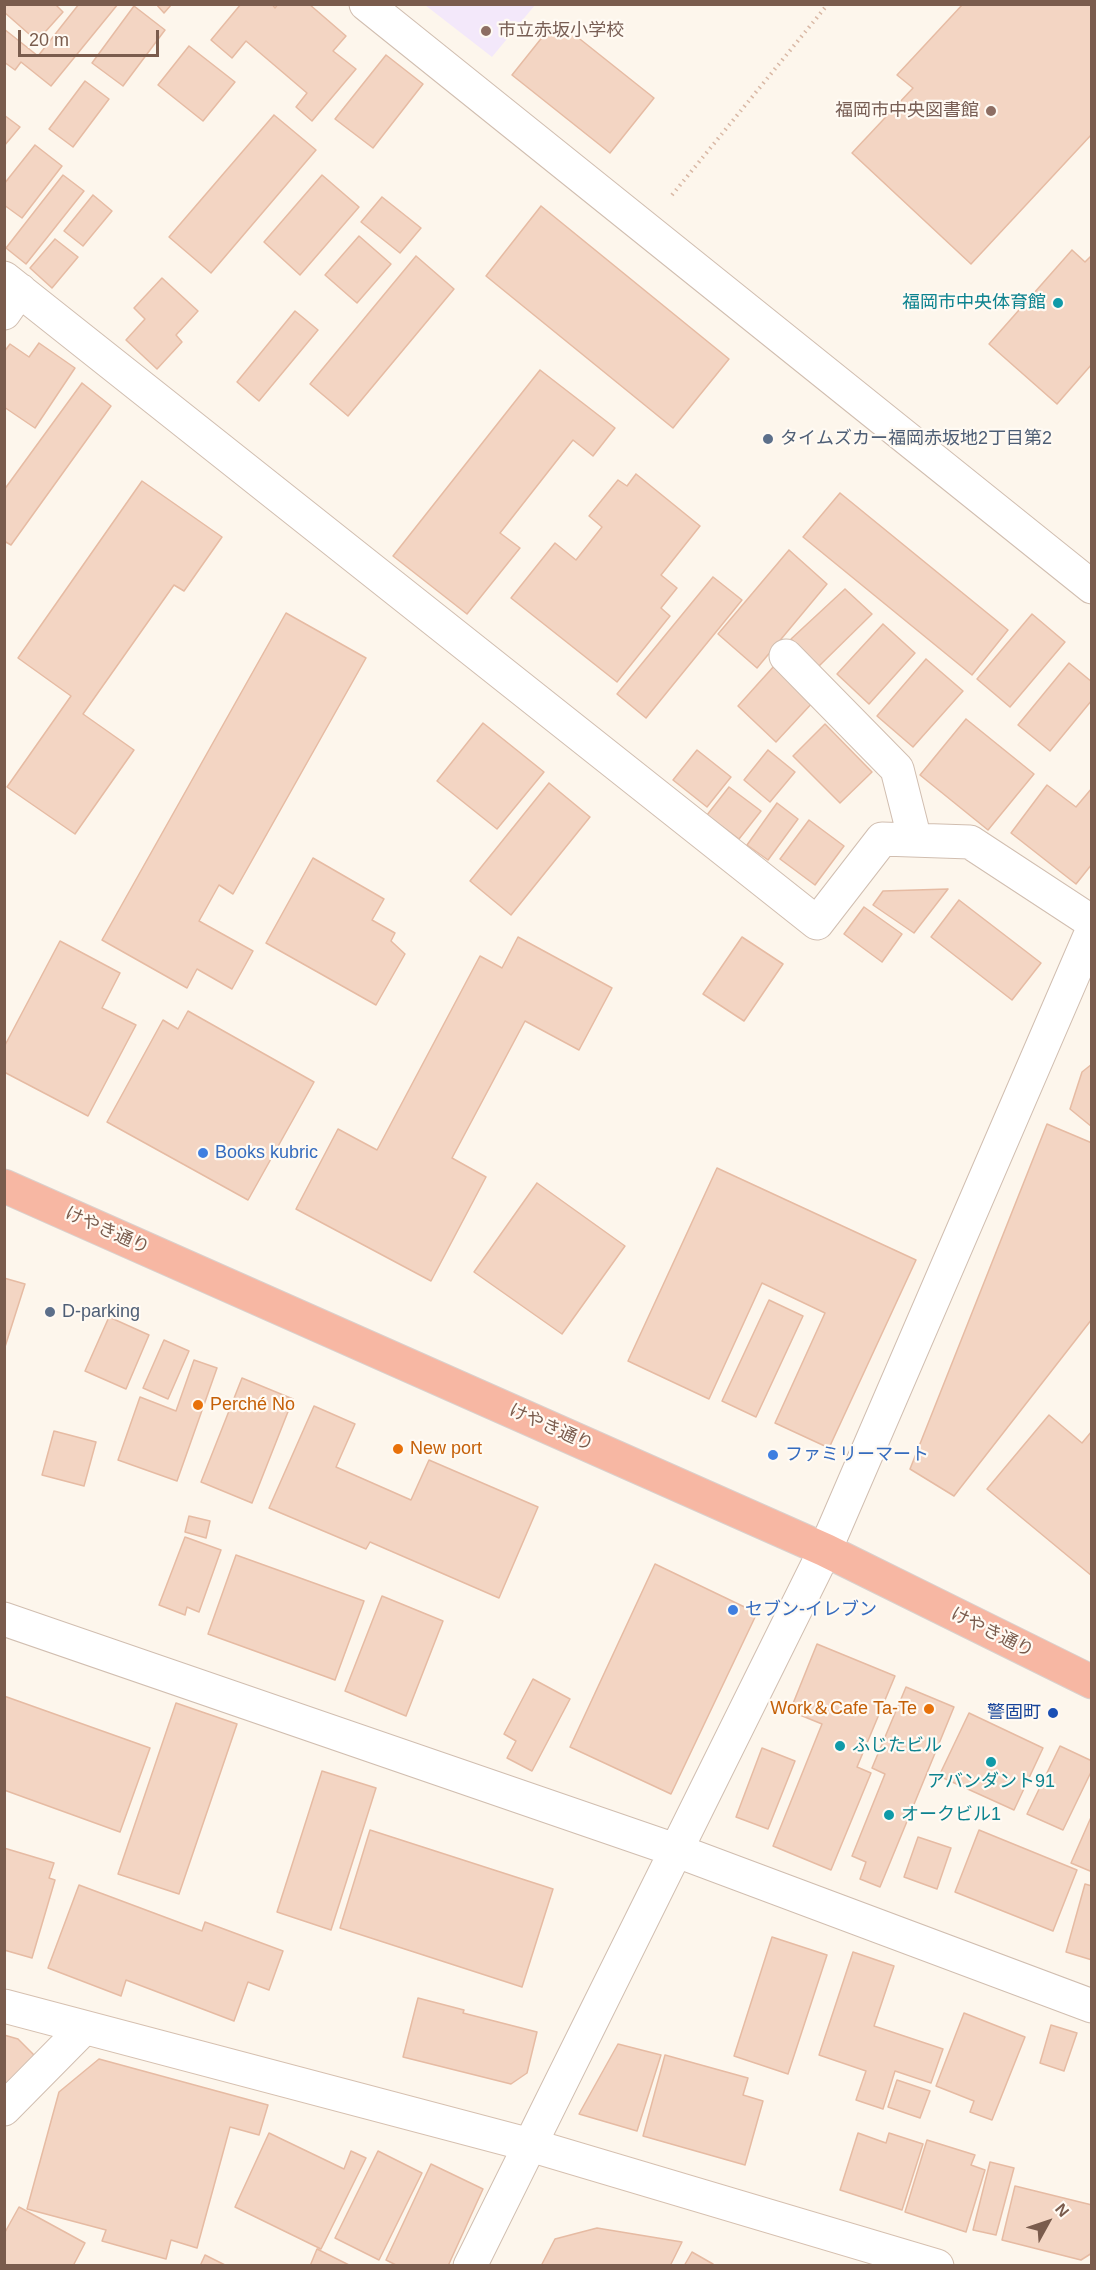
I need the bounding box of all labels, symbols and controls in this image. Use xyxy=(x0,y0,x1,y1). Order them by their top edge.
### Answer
scale bar xyxy=(21,18,162,56)
place label: 市立赤坂小学校 xyxy=(498,20,624,42)
marker: 市立赤坂小学校 xyxy=(479,24,493,38)
text: 20 m xyxy=(29,30,69,50)
place label: 福岡市中央図書館 xyxy=(835,100,979,122)
marker: 福岡市中央図書館 xyxy=(984,104,998,118)
place label: 福岡市中央体育館 xyxy=(902,292,1046,314)
marker: 福岡市中央体育館 xyxy=(1051,296,1065,310)
place label: タイムズカー福岡赤坂地2丁目第2 xyxy=(780,428,1052,450)
marker: タイムズカー福岡赤坂地2丁目第2 xyxy=(761,432,775,446)
place label: Books kubric xyxy=(215,1142,318,1164)
marker: Books kubric xyxy=(196,1146,210,1160)
street label: けやき通り xyxy=(61,1203,153,1259)
place label: D-parking xyxy=(62,1301,140,1323)
marker: D-parking xyxy=(43,1305,57,1319)
place label: Perché No xyxy=(210,1394,295,1416)
marker: Perché No xyxy=(191,1398,205,1412)
street label: けやき通り xyxy=(505,1400,597,1456)
place label: New port xyxy=(410,1438,482,1460)
marker: New port xyxy=(391,1442,405,1456)
place label: ファミリーマート xyxy=(785,1444,929,1466)
marker: ファミリーマート xyxy=(766,1448,780,1462)
place label: セブン-イレブン xyxy=(745,1599,877,1621)
marker: セブン-イレブン xyxy=(726,1603,740,1617)
street label: けやき通り xyxy=(947,1604,1037,1662)
place label: Work＆Cafe Ta-Te xyxy=(770,1698,917,1720)
marker: Work＆Cafe Ta-Te xyxy=(922,1702,936,1716)
place label: 警固町 xyxy=(987,1702,1041,1724)
marker: 警固町 xyxy=(1046,1706,1060,1720)
place label: ふじたビル xyxy=(852,1735,942,1757)
marker: ふじたビル xyxy=(833,1739,847,1753)
marker: アバンダント91 xyxy=(984,1755,998,1769)
place label: アバンダント91 xyxy=(927,1771,1055,1793)
place label: オークビル1 xyxy=(901,1804,1001,1826)
marker: オークビル1 xyxy=(882,1808,896,1822)
north arrow xyxy=(1018,2192,1078,2252)
text: N xyxy=(1052,2200,1072,2220)

